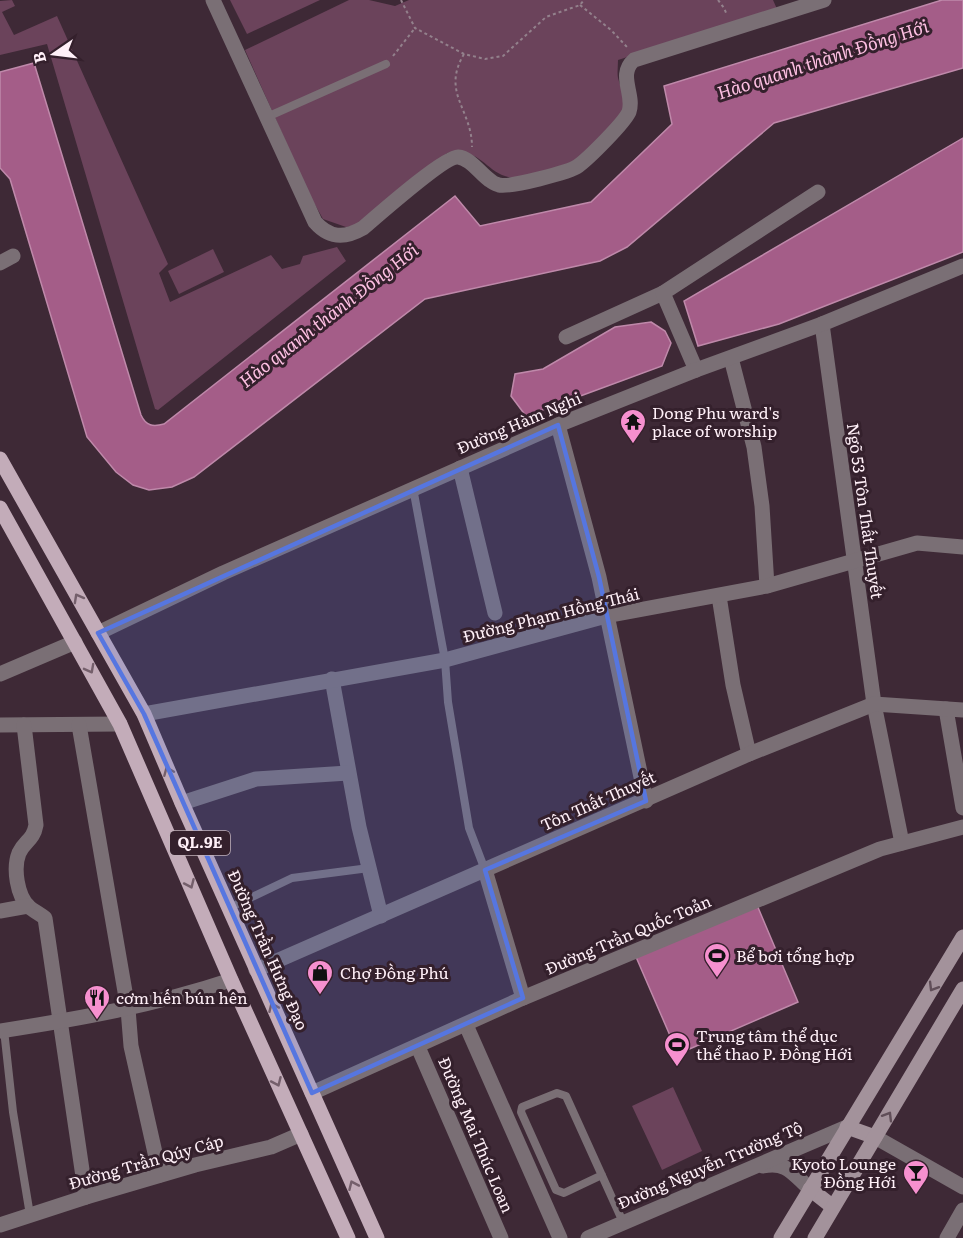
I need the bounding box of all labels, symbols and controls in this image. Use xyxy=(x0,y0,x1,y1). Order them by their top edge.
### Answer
water label: Hào quanh thành Đồng Hới xyxy=(713,11,932,106)
north arrow xyxy=(24,24,84,84)
text: B xyxy=(25,50,51,66)
water label: Hào quanh thành Đồng Hới xyxy=(233,236,424,393)
street label: Đường Hàm Nghi xyxy=(453,385,585,459)
place label: Dong Phu ward's place of worship xyxy=(652,400,779,442)
temple icon: Dong Phu ward's place of worship xyxy=(618,407,648,445)
street label: Ngõ 53 Tôn Thất Thuyết xyxy=(842,421,890,601)
street label: Đường Phạm Hồng Thái xyxy=(460,580,642,648)
one-way arrow xyxy=(74,594,86,604)
one-way arrow xyxy=(83,663,94,673)
street label: Tôn Thất Thuyết xyxy=(536,764,659,836)
one-way arrow xyxy=(163,766,175,777)
road number: QL.9E xyxy=(170,831,230,855)
street label: Đường Trần Hưng Đạo xyxy=(223,866,315,1034)
one-way arrow xyxy=(183,878,195,889)
street label: Đường Trần Quốc Toản xyxy=(541,888,715,980)
sports icon: Bể bơi tổng hợp xyxy=(702,941,732,979)
place label: Bể bơi tổng hợp xyxy=(736,943,855,967)
shop icon: Chợ Đồng Phú xyxy=(305,958,335,996)
place label: Chợ Đồng Phú xyxy=(340,960,449,984)
one-way arrow xyxy=(928,981,940,991)
restaurant icon: cơm hến bún hên xyxy=(82,983,112,1021)
place label: cơm hến bún hên xyxy=(116,985,248,1009)
one-way arrow xyxy=(269,1002,281,1013)
place label: Trung tâm thể dục thể thao P. Đồng Hới xyxy=(696,1023,852,1065)
sports icon: Trung tâm thể dục thể thao P. Đồng Hới xyxy=(662,1030,692,1068)
street label: Đường Mai Thúc Loan xyxy=(433,1053,521,1217)
one-way arrow xyxy=(270,1075,282,1086)
one-way arrow xyxy=(880,1112,892,1122)
street label: Đường Nguyễn Trường Tộ xyxy=(613,1114,806,1214)
street label: Đường Trần Qúy Cáp xyxy=(66,1127,226,1195)
place label: Kyoto Lounge Đồng Hới xyxy=(791,1151,896,1193)
bar icon: Kyoto Lounge Đồng Hới xyxy=(901,1158,931,1196)
one-way arrow xyxy=(348,1180,360,1191)

